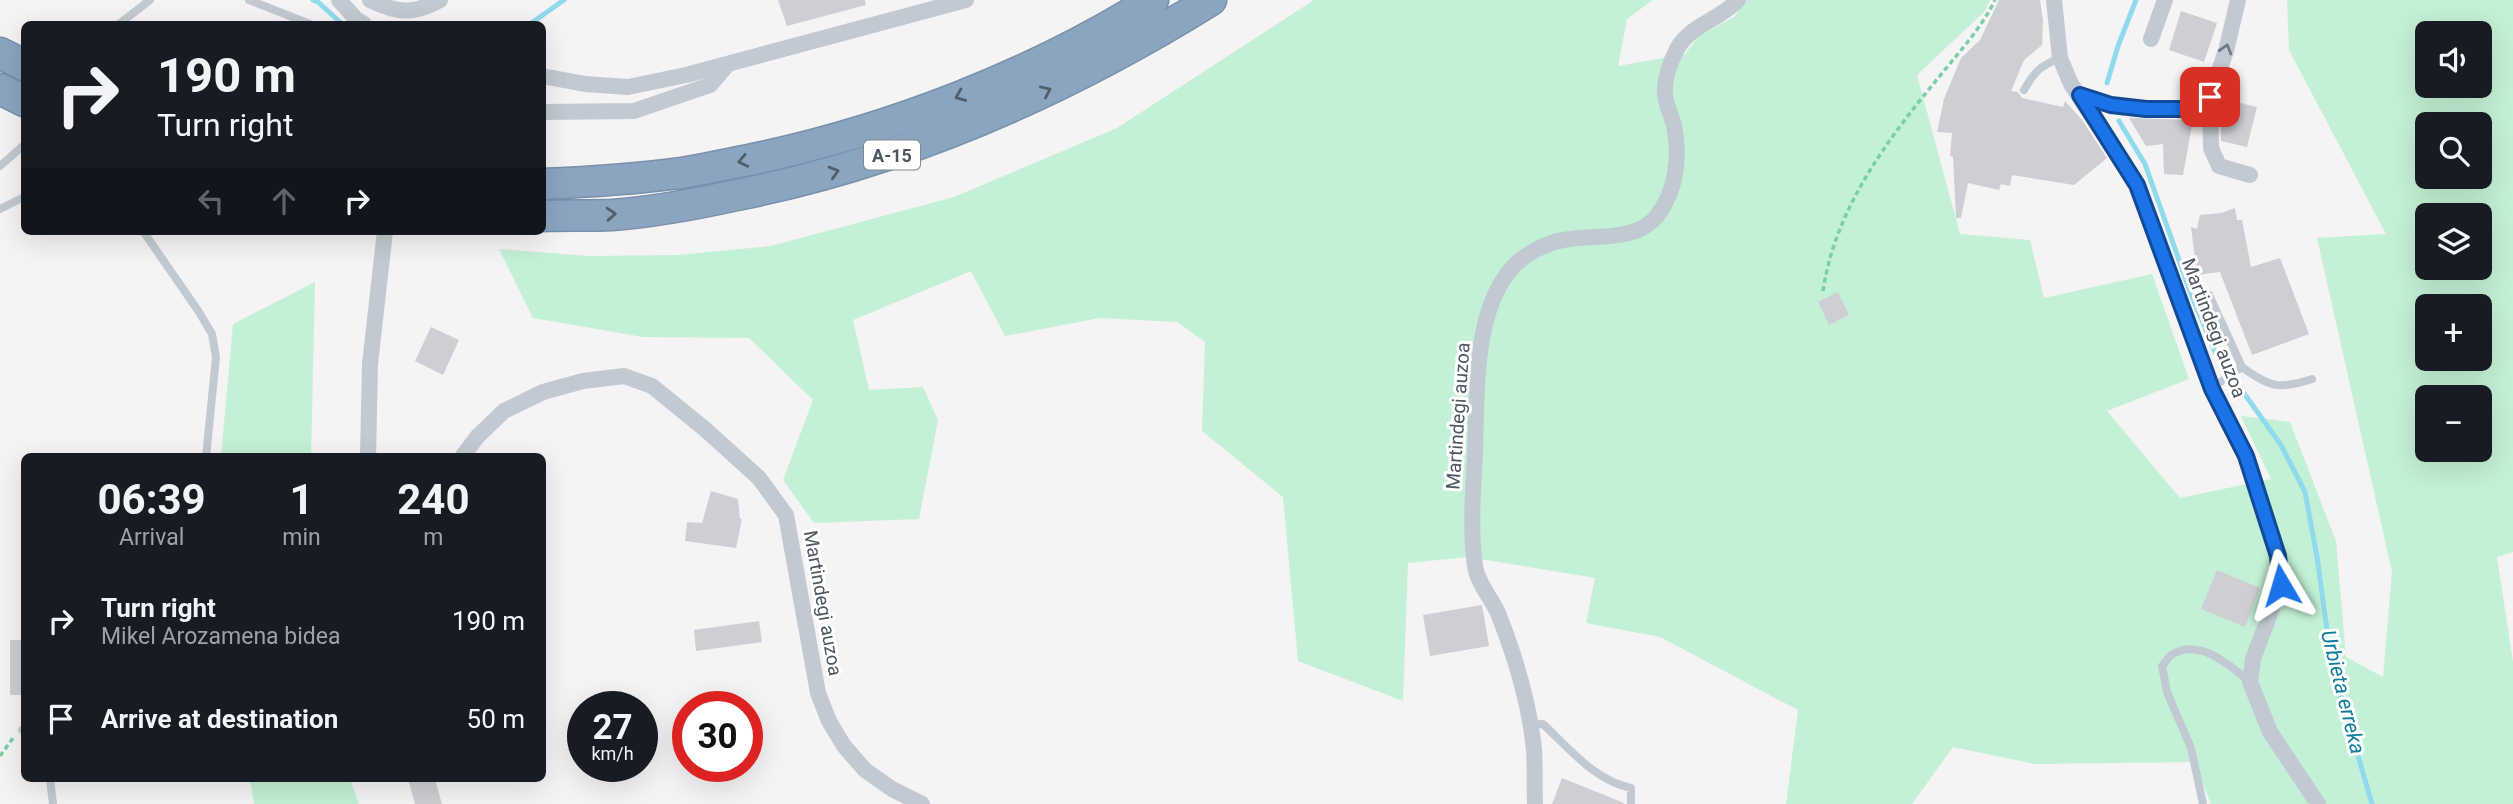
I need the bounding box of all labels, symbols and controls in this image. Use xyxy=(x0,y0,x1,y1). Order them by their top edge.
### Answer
map controls xyxy=(2415,21,2492,462)
button: sound xyxy=(2415,21,2492,98)
one-way arrow xyxy=(2217,44,2232,56)
text: 190 m xyxy=(157,47,296,104)
icon: right xyxy=(42,49,133,140)
pin xyxy=(2180,67,2240,127)
icon: arrive xyxy=(2191,78,2229,116)
one-way arrow xyxy=(1039,85,1051,99)
one-way arrow xyxy=(955,87,967,101)
text: Turn right xyxy=(157,106,293,144)
button: search xyxy=(2415,112,2492,189)
road number: A-15 xyxy=(864,140,920,170)
one-way arrow xyxy=(737,152,749,167)
one-way arrow xyxy=(828,166,840,181)
icon: left xyxy=(192,182,230,220)
icon: ahead xyxy=(265,182,303,220)
icon: right xyxy=(338,182,376,220)
button: layers xyxy=(2415,203,2492,280)
one-way arrow xyxy=(605,207,616,222)
street label: Martindegi auzoa xyxy=(2177,255,2251,401)
button: + xyxy=(2415,294,2492,371)
street label: Martindegi auzoa xyxy=(1441,342,1475,490)
button: − xyxy=(2415,385,2492,462)
text: 06:39 xyxy=(98,475,206,524)
text: 1 xyxy=(289,475,314,524)
text: 240 xyxy=(397,475,470,524)
text: Arrival xyxy=(119,524,184,551)
text: min xyxy=(282,524,321,551)
text: m xyxy=(423,524,443,551)
street label: Martindegi auzoa xyxy=(799,529,847,677)
position arrow xyxy=(2244,548,2318,622)
text: Turn right xyxy=(101,593,216,623)
icon: right xyxy=(42,602,80,640)
text: 190 m xyxy=(452,606,525,636)
text: Mikel Arozamena bidea xyxy=(101,623,341,650)
water label: Urbieta erreka xyxy=(2316,628,2370,756)
speed limit sign: 30 xyxy=(672,691,763,782)
icon: arrive xyxy=(42,700,80,738)
text: Arrive at destination xyxy=(101,704,338,734)
text: 50 m xyxy=(467,704,525,734)
text: 27 xyxy=(592,707,633,748)
text: km/h xyxy=(591,743,634,764)

